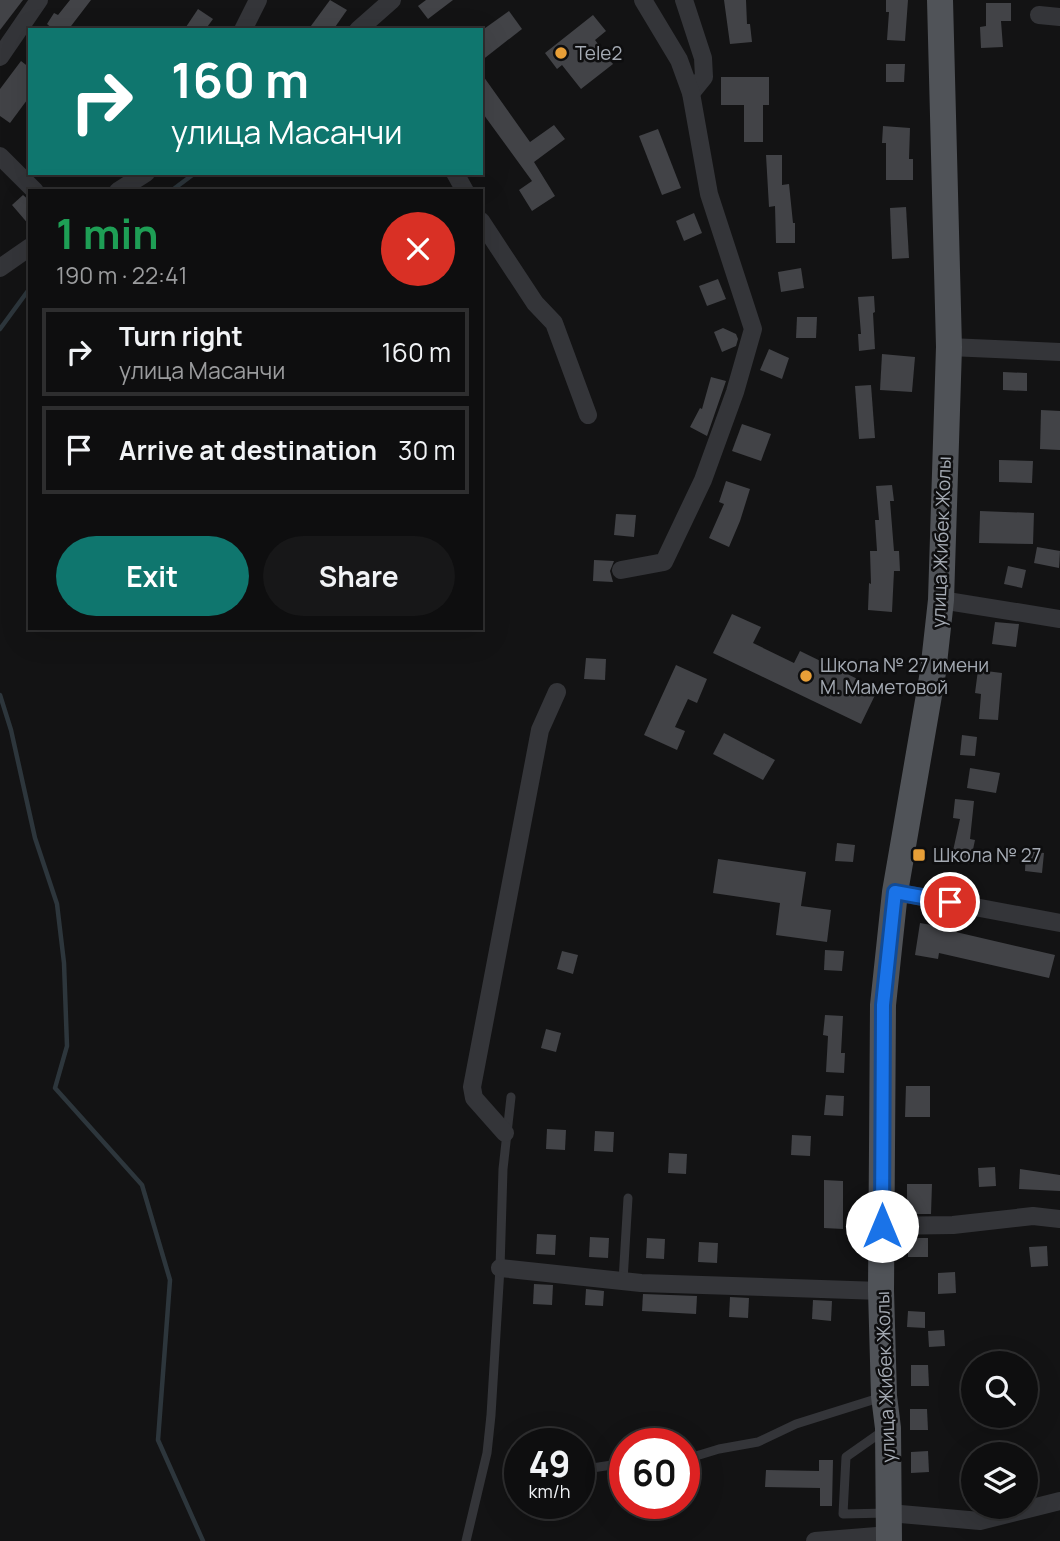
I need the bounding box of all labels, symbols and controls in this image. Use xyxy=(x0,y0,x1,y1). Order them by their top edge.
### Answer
place label: Tele2 xyxy=(575,40,622,66)
marker: Tele2 xyxy=(553,45,569,61)
text: 160 m xyxy=(171,46,309,113)
icon: right xyxy=(56,56,147,147)
text: улица Масанчи xyxy=(171,110,402,154)
text: 1 min xyxy=(56,204,159,262)
button: close xyxy=(381,212,455,286)
text: 190 m · 22:41 xyxy=(56,259,187,291)
text: Turn right xyxy=(119,318,243,354)
icon: right xyxy=(60,333,98,371)
text: 160 m xyxy=(382,334,451,370)
text: улица Масанчи xyxy=(119,354,285,386)
icon: arrive xyxy=(60,431,98,469)
text: Arrive at destination xyxy=(119,432,377,468)
text: 30 m xyxy=(398,432,456,468)
street label: улица Жибек Жолы xyxy=(925,456,957,628)
button: Exit xyxy=(56,536,249,616)
button: Share xyxy=(263,536,455,616)
place label: Школа № 27 имени М. Маметовой xyxy=(820,652,989,700)
marker: Школа № 27 имени М. Маметовой xyxy=(798,668,814,684)
place label: Школа № 27 xyxy=(933,842,1041,868)
marker: Школа № 27 xyxy=(911,847,927,863)
pin xyxy=(920,872,980,932)
icon: arrive xyxy=(931,883,969,921)
position arrow xyxy=(845,1189,919,1263)
street label: улица Жибек Жолы xyxy=(869,1291,901,1463)
map controls xyxy=(961,1351,1038,1519)
button: search xyxy=(961,1351,1038,1428)
speed limit sign: 60 xyxy=(609,1428,700,1519)
text: 49 xyxy=(528,1440,571,1488)
button: layers xyxy=(961,1442,1038,1519)
text: km/h xyxy=(529,1479,570,1503)

